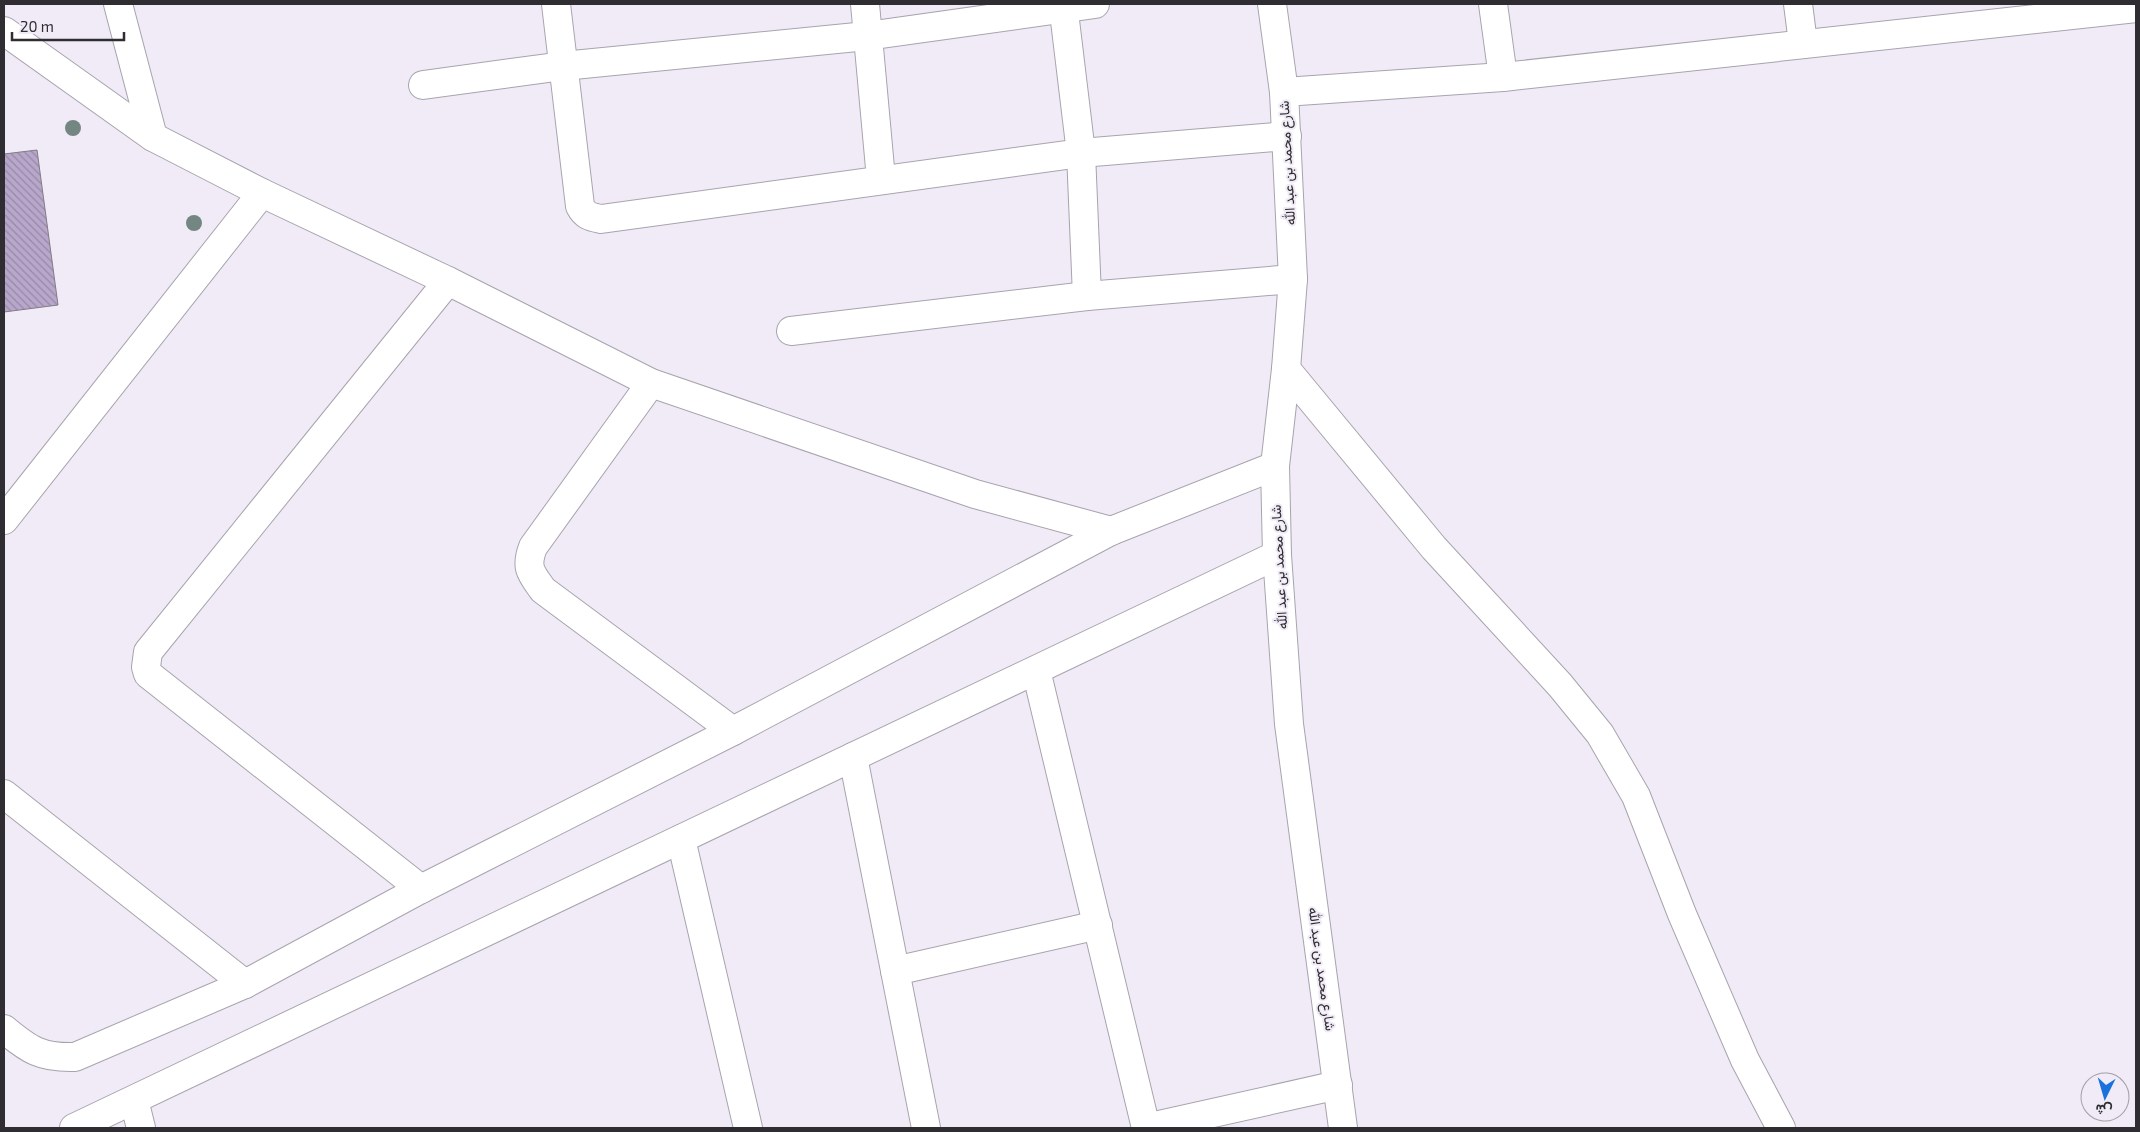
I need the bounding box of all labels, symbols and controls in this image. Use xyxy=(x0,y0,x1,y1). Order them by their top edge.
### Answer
scale bar xyxy=(12,10,125,42)
text: 20 m xyxy=(20,17,54,35)
street label: شارع محمد بن عبد الله xyxy=(1275,100,1301,226)
street label: شارع محمد بن عبد الله xyxy=(1267,504,1293,630)
street label: شارع محمد بن عبد الله xyxy=(1302,906,1340,1032)
north arrow xyxy=(2080,1072,2130,1122)
text: ش xyxy=(2095,1100,2113,1120)

